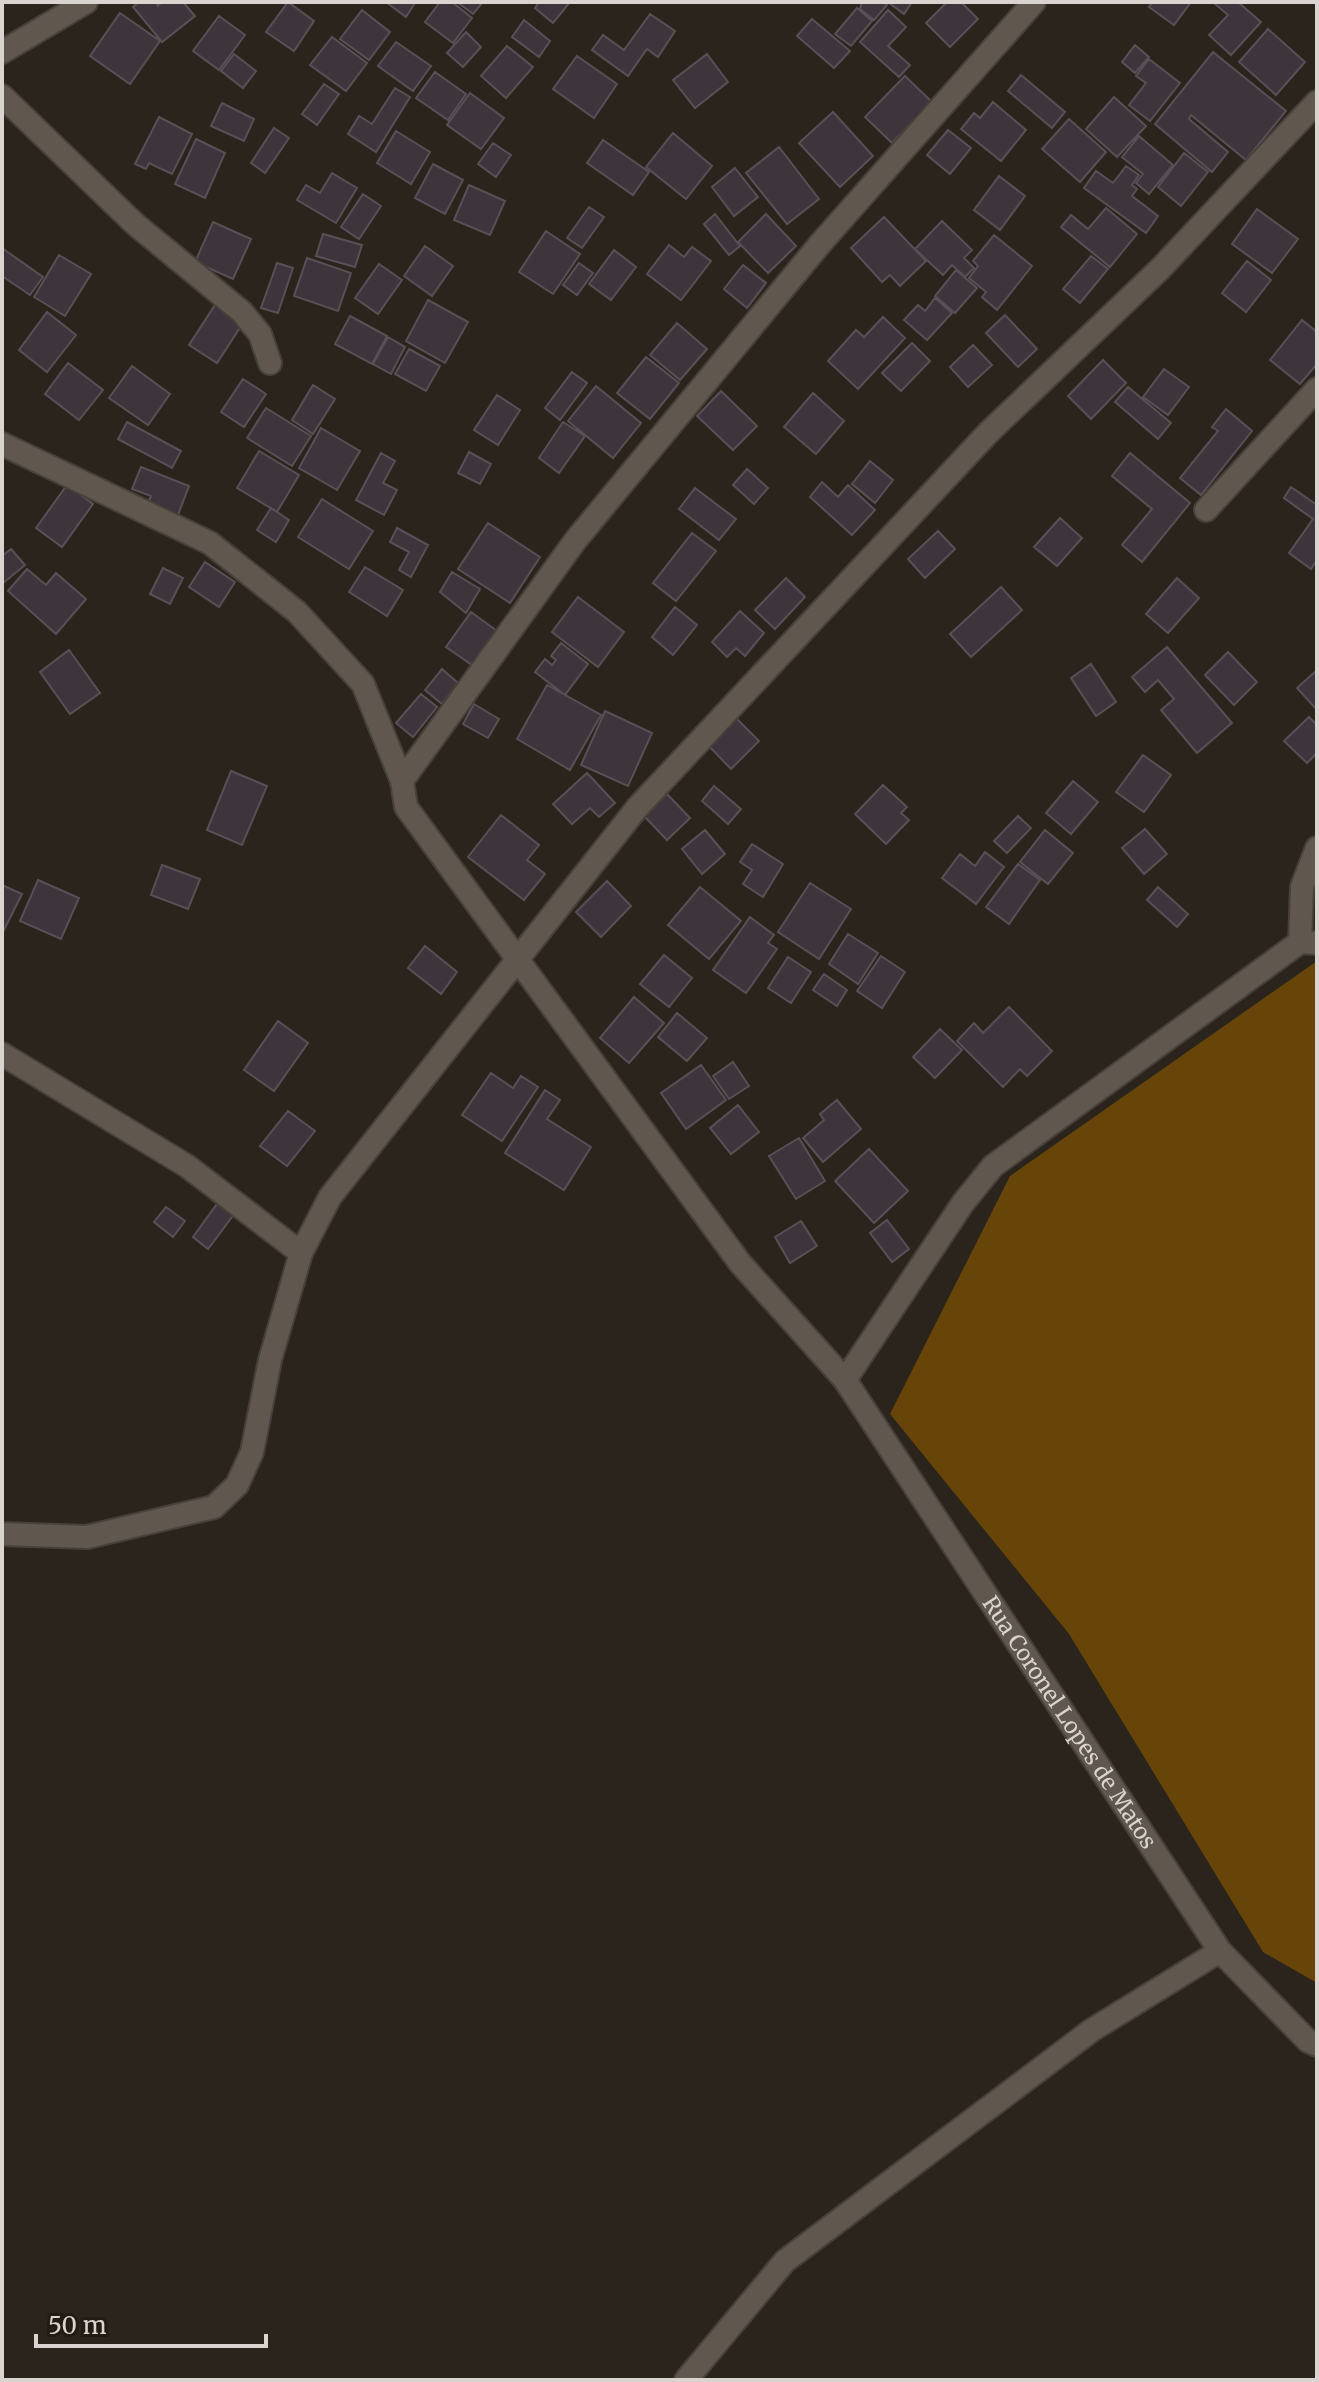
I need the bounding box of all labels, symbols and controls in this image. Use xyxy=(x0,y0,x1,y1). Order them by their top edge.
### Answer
street label: Rua Coronel Lopes de Matos xyxy=(977,1590,1163,1854)
scale bar xyxy=(36,2298,266,2348)
text: 50 m xyxy=(48,2310,107,2341)

